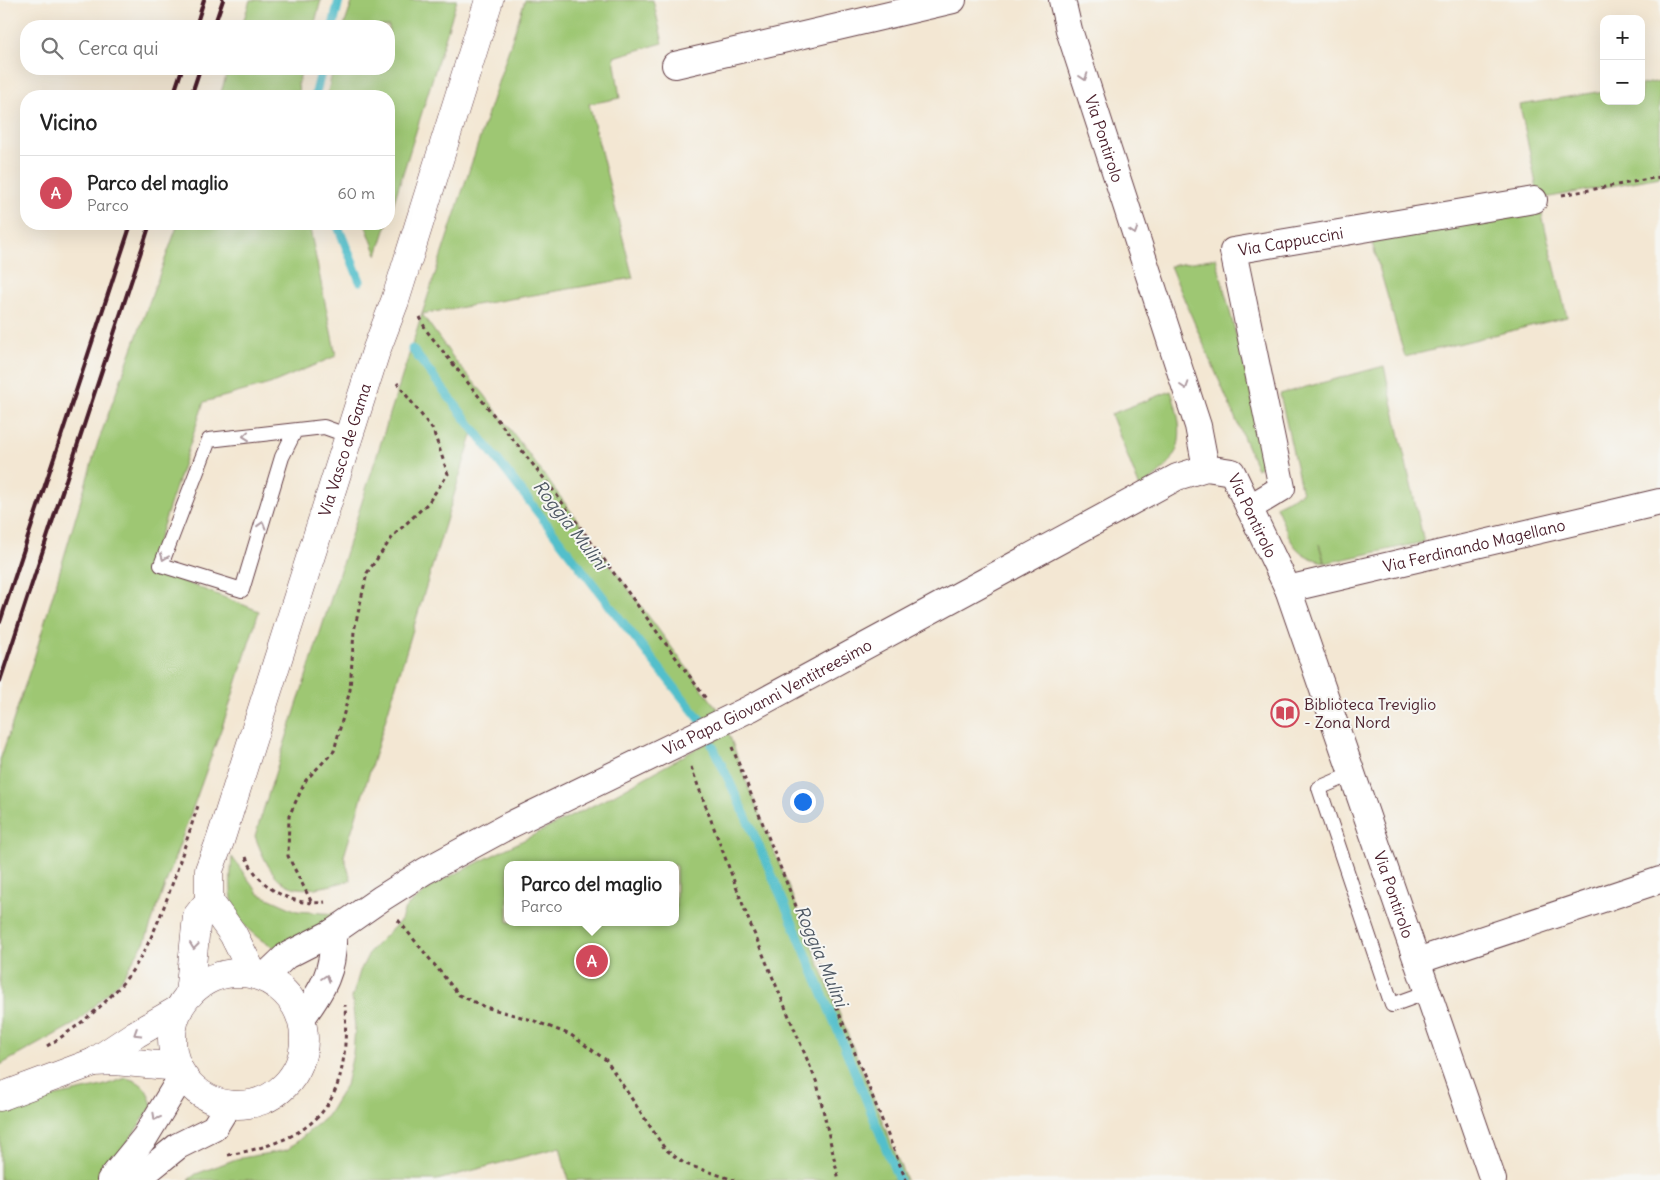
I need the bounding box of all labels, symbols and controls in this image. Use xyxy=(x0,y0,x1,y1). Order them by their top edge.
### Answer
map controls xyxy=(1600,15,1645,105)
button: + xyxy=(1600,15,1645,60)
search box xyxy=(20,20,395,75)
icon: search xyxy=(38,34,66,62)
text: Cerca qui xyxy=(78,36,159,60)
button: − xyxy=(1600,60,1645,105)
one-way arrow xyxy=(1078,72,1088,80)
street label: Via Pontirolo xyxy=(1081,92,1128,185)
text: Vicino xyxy=(40,109,97,136)
text: Parco del maglio xyxy=(87,171,228,195)
text: A xyxy=(51,183,61,203)
text: 60 m xyxy=(337,183,375,203)
text: Parco xyxy=(87,195,129,215)
street label: Via Cappuccini xyxy=(1237,223,1345,260)
one-way arrow xyxy=(1129,227,1139,235)
street label: Via Vasco de Gama xyxy=(314,381,375,519)
one-way arrow xyxy=(1179,381,1189,389)
one-way arrow xyxy=(242,430,250,441)
street label: Via Pontirolo xyxy=(1224,470,1281,561)
water label: Roggia Mulini xyxy=(528,475,614,576)
street label: Via Ferdinando Magellano xyxy=(1381,515,1567,577)
one-way arrow xyxy=(257,521,267,529)
one-way arrow xyxy=(160,552,170,561)
street label: Via Papa Giovanni Ventitreesimo xyxy=(659,634,875,759)
place label: Biblioteca Treviglio - Zona Nord xyxy=(1304,694,1436,732)
library icon: Biblioteca Treviglio - Zona Nord xyxy=(1270,698,1300,728)
your location xyxy=(790,789,816,815)
street label: Via Pontirolo xyxy=(1370,848,1418,941)
popup xyxy=(504,861,679,926)
text: Parco del maglio xyxy=(521,872,662,896)
text: Parco xyxy=(521,896,563,916)
water label: Roggia Mulini xyxy=(790,902,854,1012)
one-way arrow xyxy=(189,942,200,950)
pin: A xyxy=(576,942,608,980)
one-way arrow xyxy=(321,975,331,983)
one-way arrow xyxy=(133,1027,142,1037)
one-way arrow xyxy=(152,1112,162,1121)

